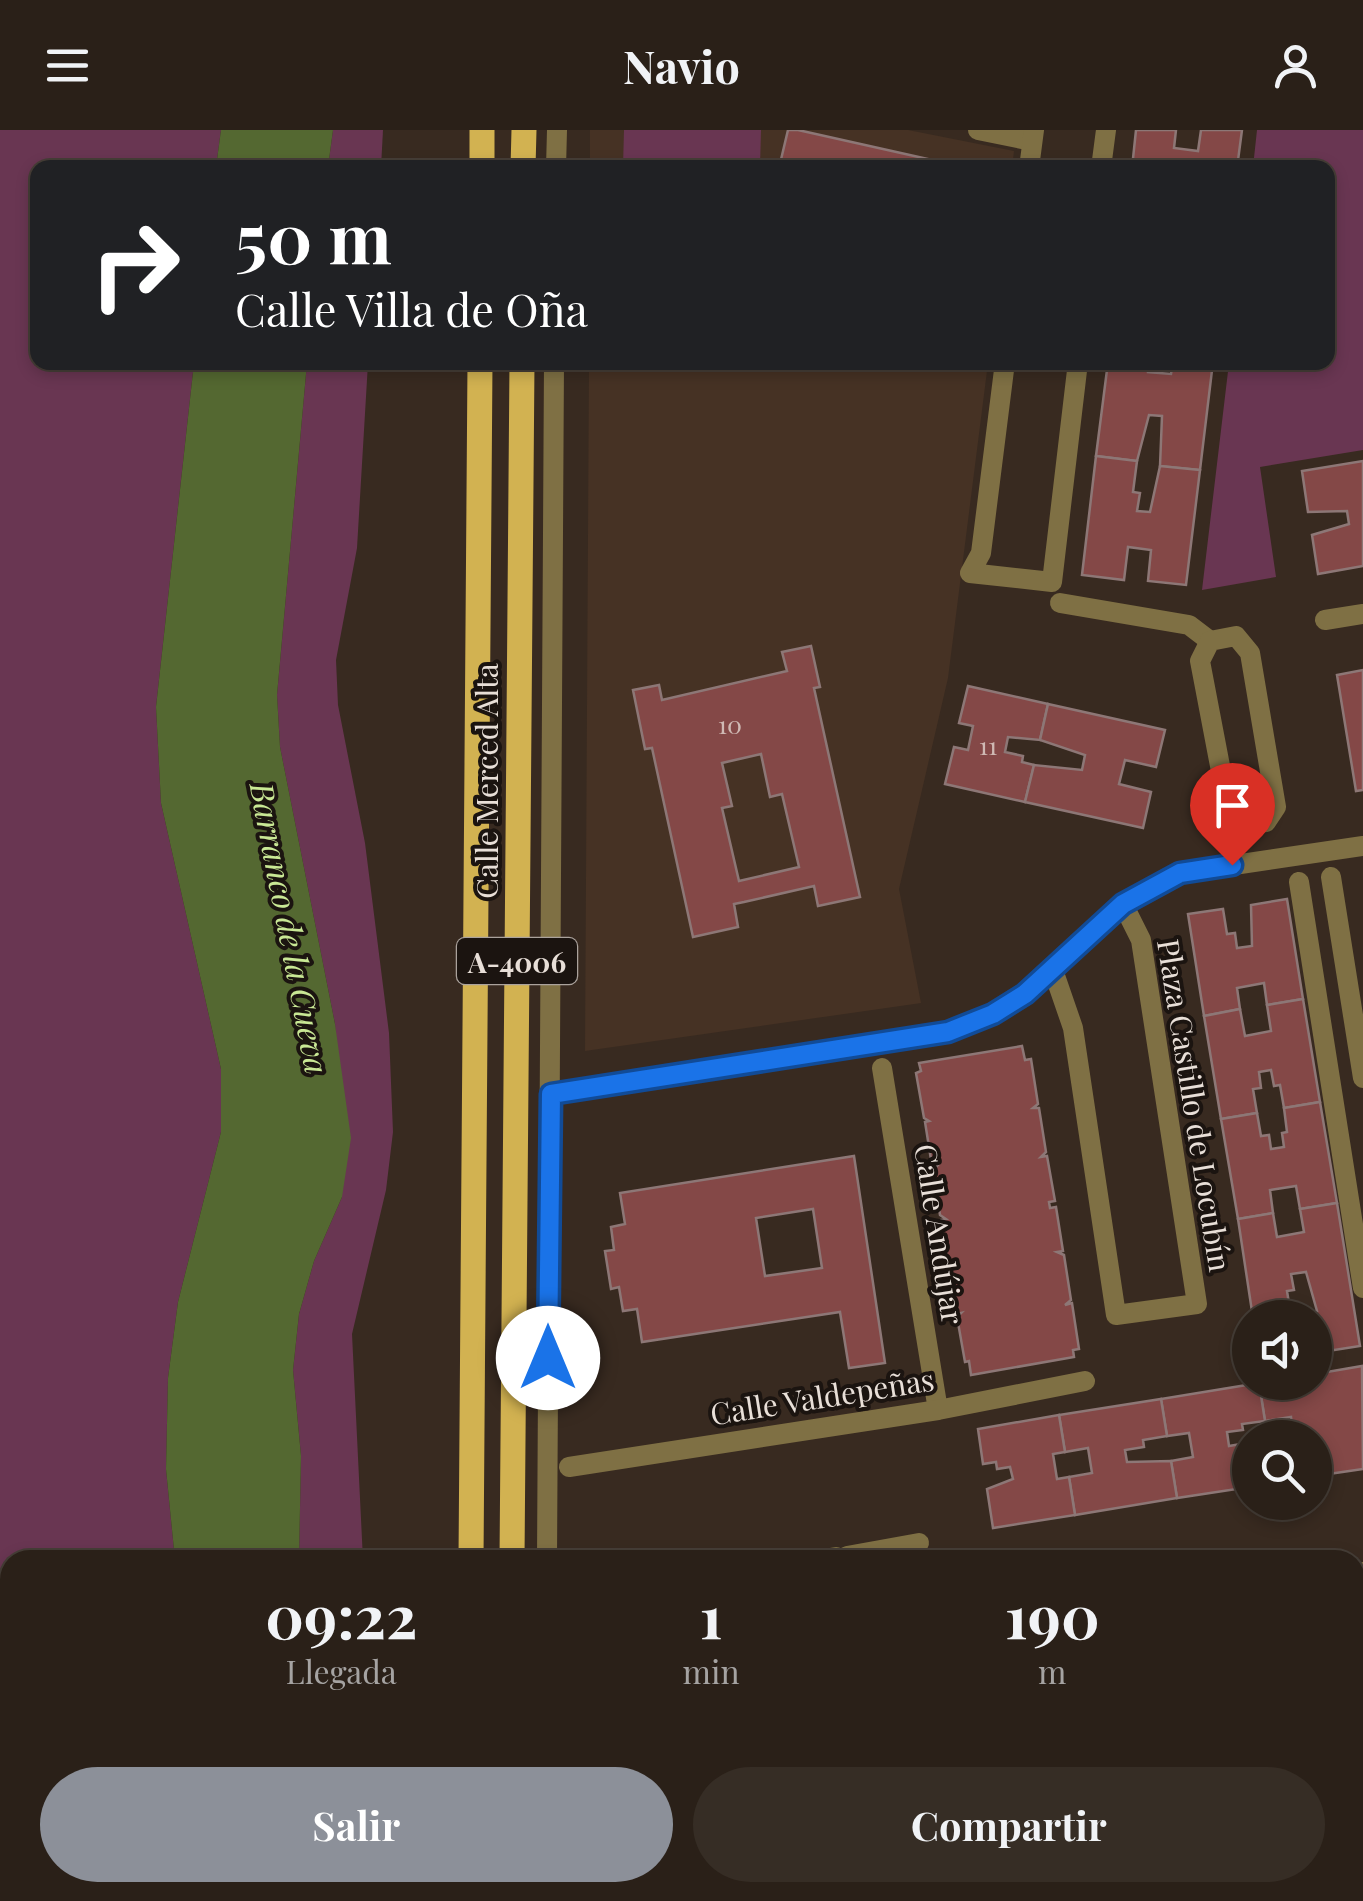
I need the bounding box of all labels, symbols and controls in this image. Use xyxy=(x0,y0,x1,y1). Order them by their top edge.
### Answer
text: Navio xyxy=(623,35,740,95)
icon: menu xyxy=(40,38,95,93)
icon: person xyxy=(1268,38,1323,93)
text: 50 m xyxy=(235,188,392,282)
icon: right xyxy=(70,200,200,330)
text: Calle Villa de Oña xyxy=(235,278,588,338)
street label: Calle Merced Alta xyxy=(466,663,506,899)
house number: 10 xyxy=(718,707,742,740)
house number: 11 xyxy=(979,728,997,761)
pin xyxy=(1190,763,1275,866)
water label: Barranco de la Cueva xyxy=(241,776,340,1078)
icon: arrive xyxy=(1205,778,1260,833)
street label: Plaza Castillo de Locubín xyxy=(1149,936,1241,1274)
road number: A-4006 xyxy=(457,938,577,984)
street label: Calle Andújar xyxy=(906,1141,974,1327)
map controls xyxy=(1232,1300,1332,1520)
button: sound xyxy=(1232,1300,1332,1400)
position arrow xyxy=(496,1306,600,1410)
street label: Calle Valdepeñas xyxy=(707,1359,937,1433)
button: search xyxy=(1232,1420,1332,1520)
text: 09:22 xyxy=(265,1574,417,1654)
text: 1 xyxy=(700,1574,723,1654)
text: 190 xyxy=(1005,1574,1100,1654)
text: Llegada xyxy=(286,1649,397,1692)
text: min xyxy=(683,1649,740,1692)
text: m xyxy=(1038,1649,1066,1692)
button: Salir xyxy=(40,1767,673,1882)
button: Compartir xyxy=(693,1767,1325,1882)

